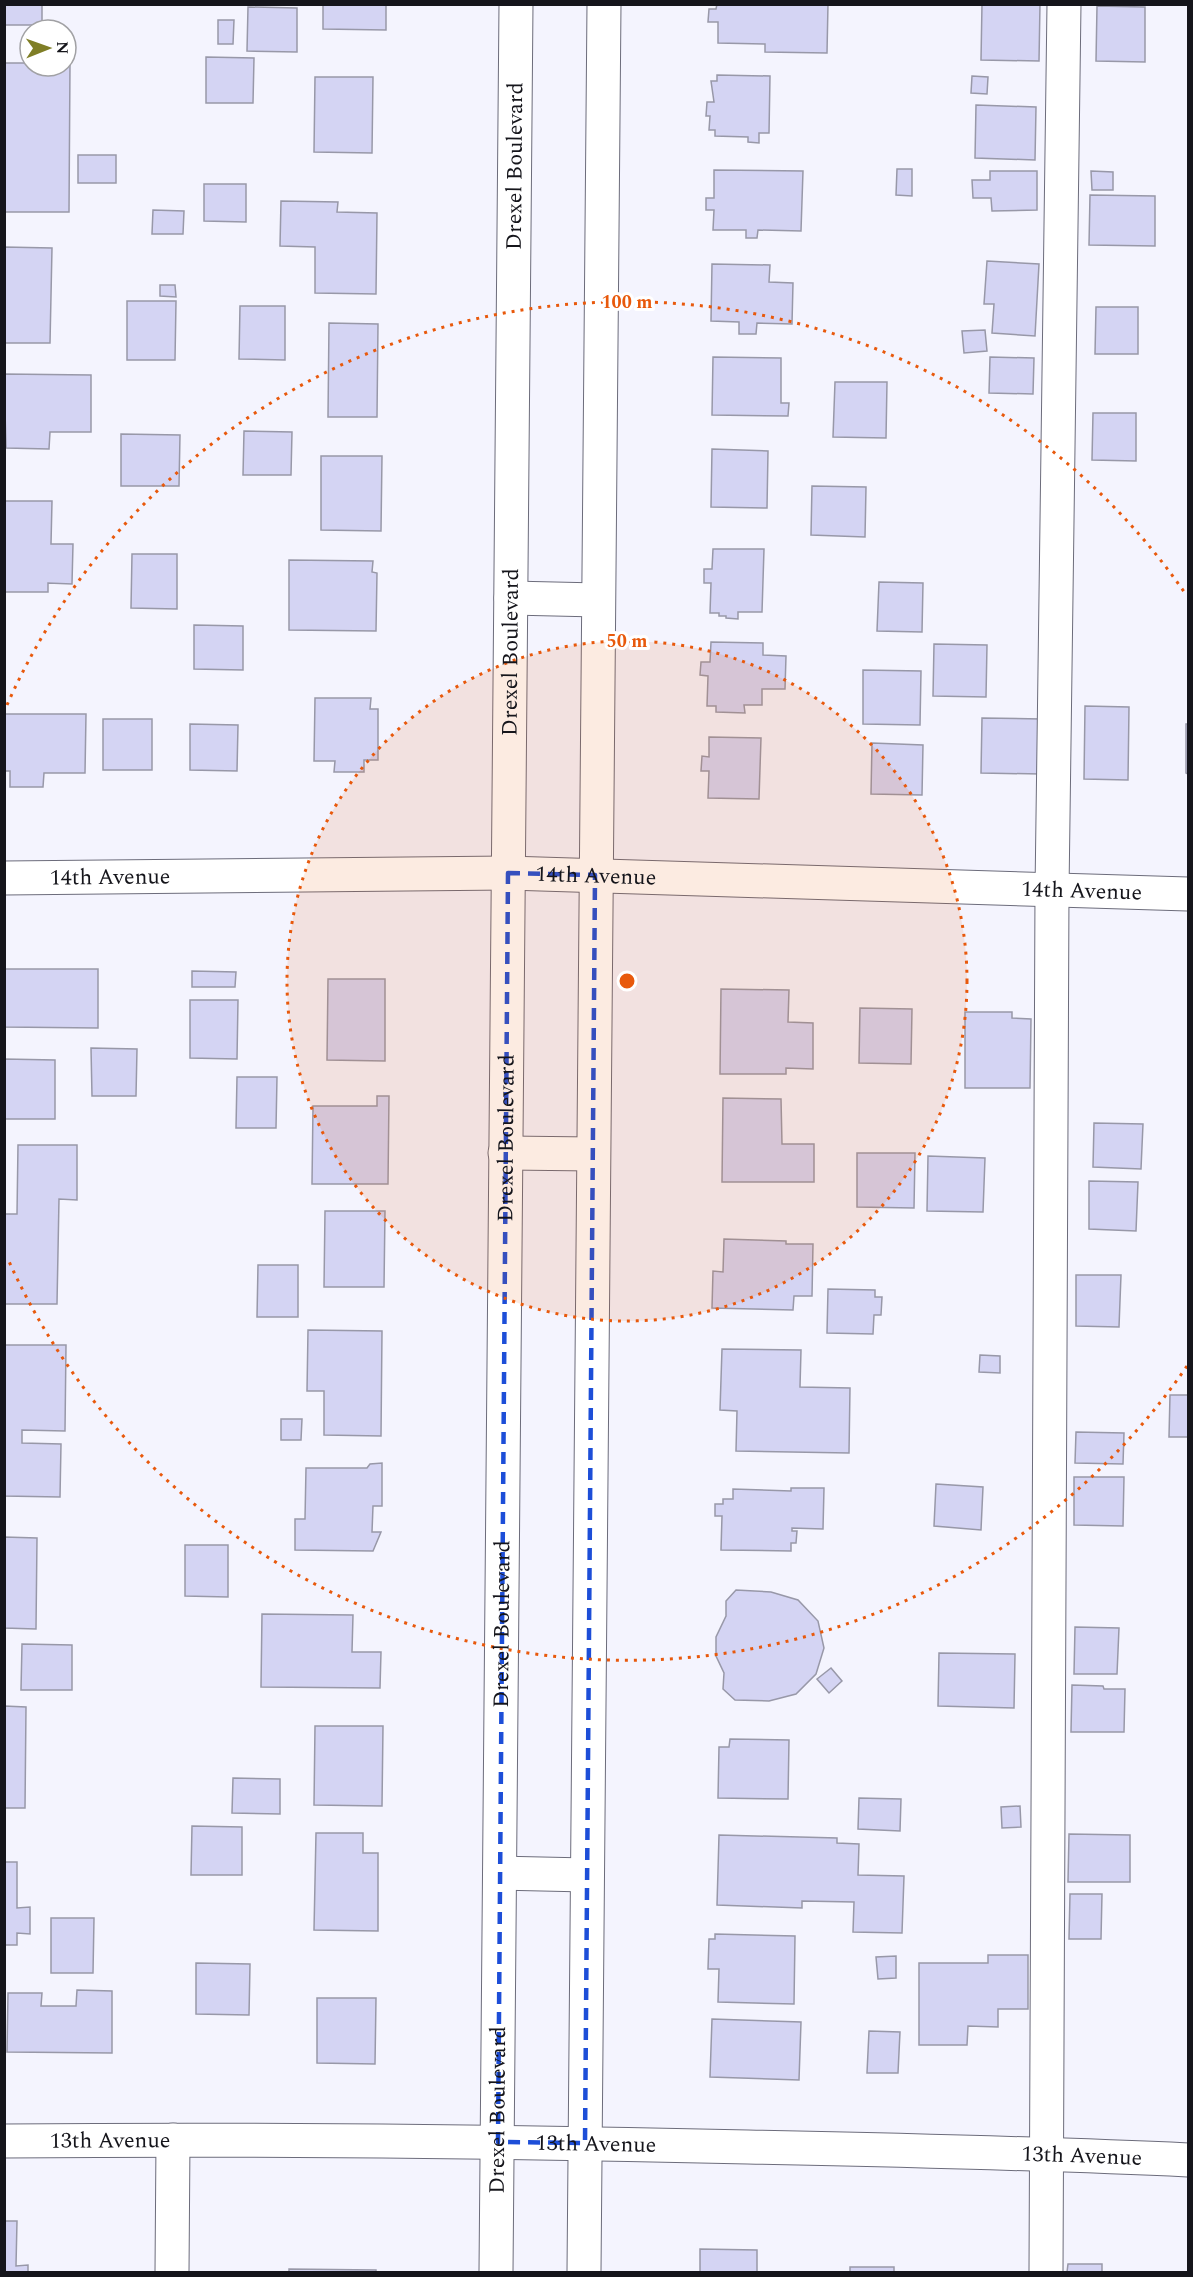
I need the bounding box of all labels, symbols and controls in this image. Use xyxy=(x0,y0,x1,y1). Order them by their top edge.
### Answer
north arrow xyxy=(18,18,78,78)
text: N xyxy=(50,41,74,54)
street label: Drexel Boulevard xyxy=(497,82,532,250)
text: 100 m xyxy=(601,289,653,316)
street label: Drexel Boulevard xyxy=(493,568,528,736)
text: 50 m xyxy=(607,628,647,655)
street label: 14th Avenue xyxy=(535,857,657,894)
street label: 14th Avenue xyxy=(49,860,171,894)
street label: 14th Avenue xyxy=(1021,872,1143,909)
centre of rings xyxy=(617,971,637,991)
street label: Drexel Boulevard xyxy=(489,1054,523,1222)
street label: Drexel Boulevard xyxy=(484,1540,519,1708)
street label: Drexel Boulevard xyxy=(480,2026,515,2194)
street label: 13th Avenue xyxy=(49,2124,170,2157)
street label: 13th Avenue xyxy=(535,2126,657,2161)
street label: 13th Avenue xyxy=(1021,2137,1143,2174)

